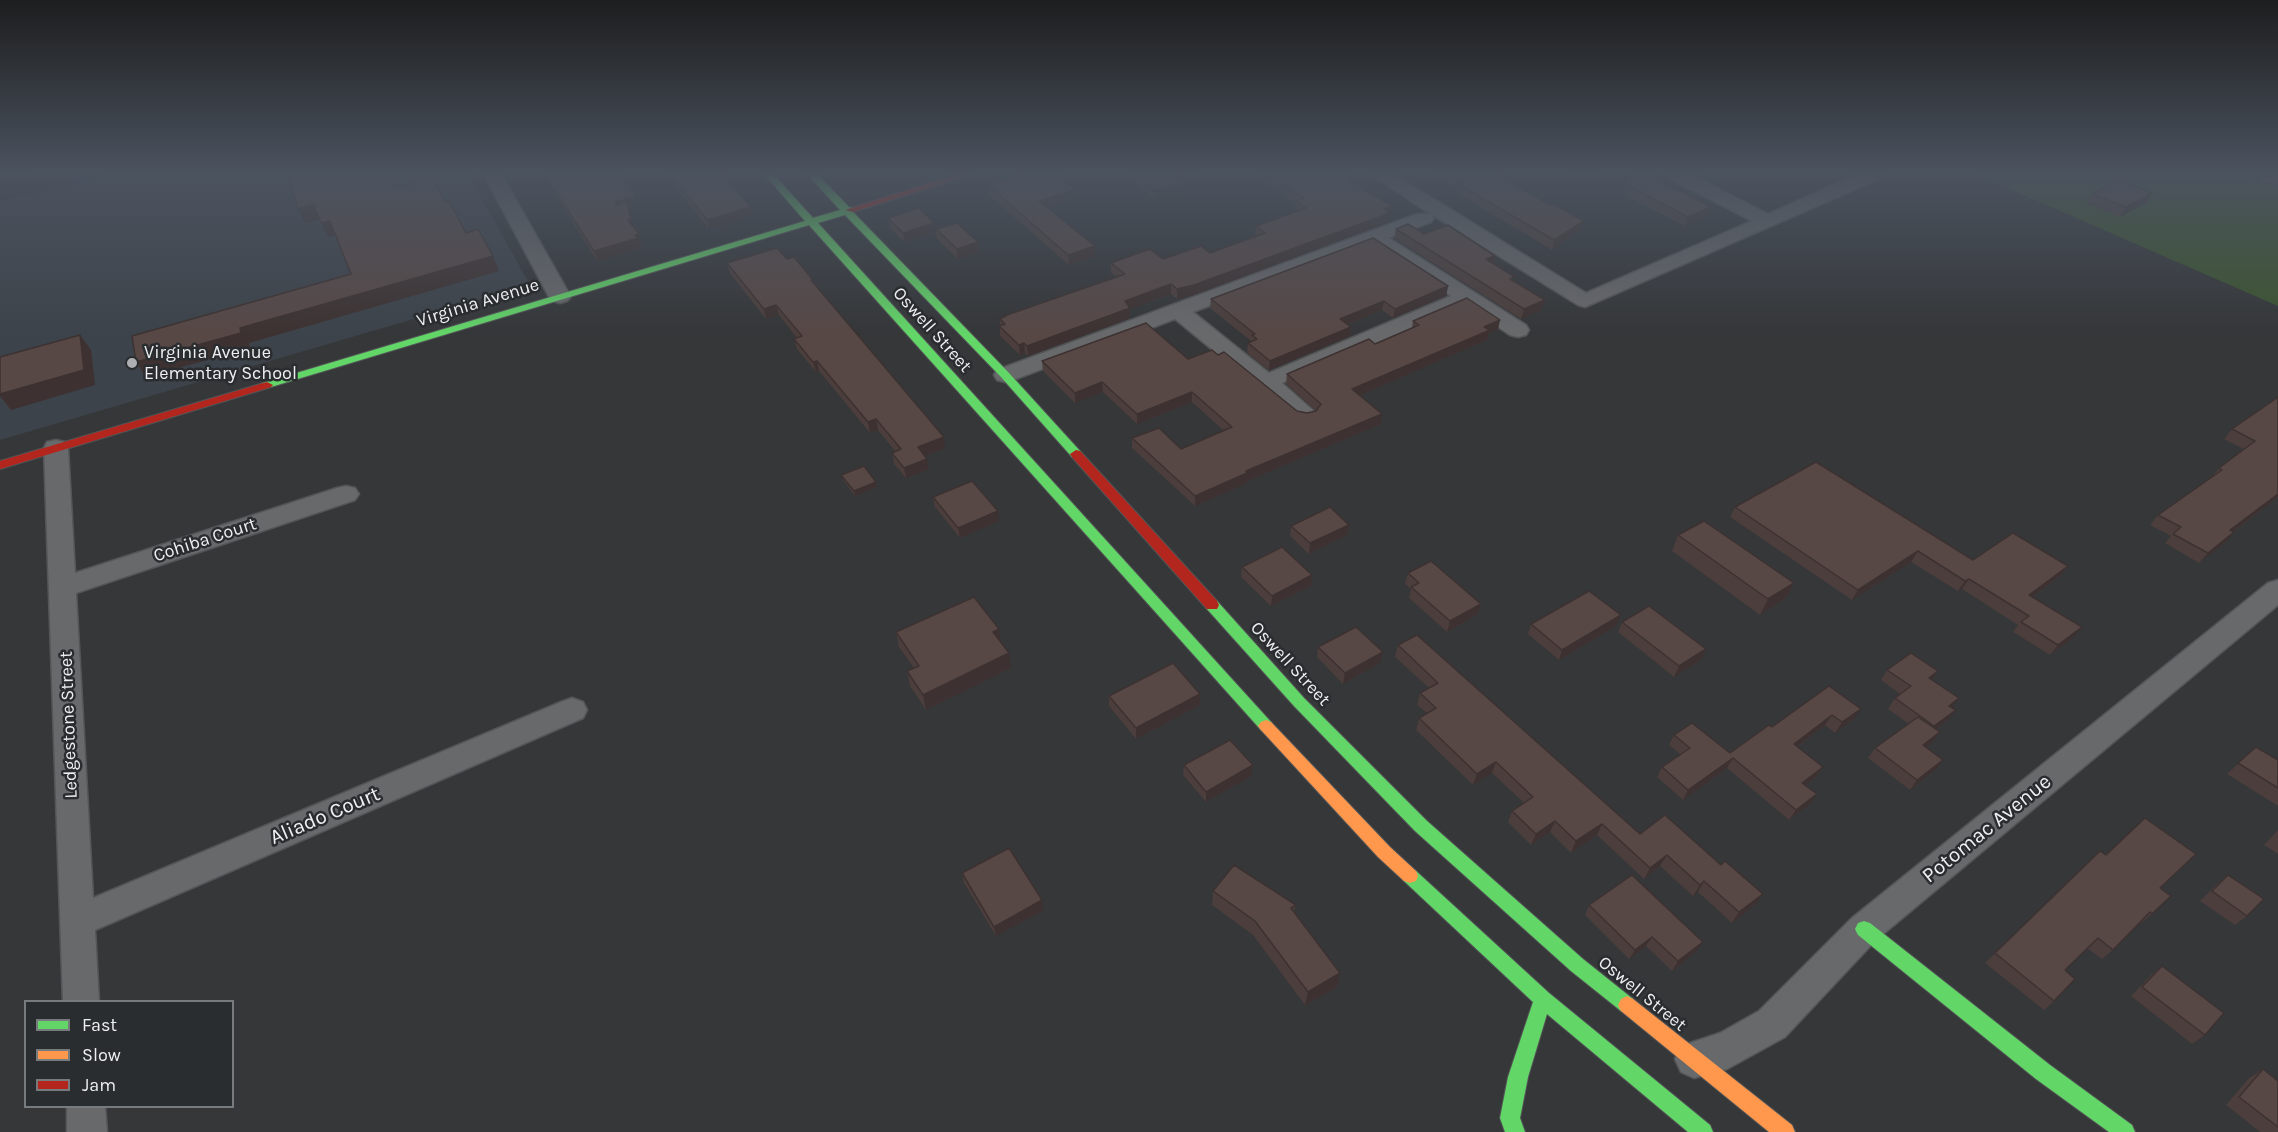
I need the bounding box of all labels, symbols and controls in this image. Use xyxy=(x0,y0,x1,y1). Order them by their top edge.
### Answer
street label: Virginia Avenue xyxy=(414,274,542,332)
street label: Oswell Street xyxy=(888,283,976,377)
place label: Virginia Avenue Elementary School xyxy=(144,342,297,385)
marker: Virginia Avenue Elementary School xyxy=(125,356,139,370)
street label: Cohiba Court xyxy=(151,513,259,567)
street label: Oswell Street xyxy=(1246,617,1334,711)
street label: Ledgestone Street xyxy=(56,651,82,799)
street label: Potomac Avenue xyxy=(1917,769,2057,889)
street label: Aliado Court xyxy=(266,782,384,850)
street label: Oswell Street xyxy=(1594,952,1690,1036)
legend xyxy=(24,1000,234,1108)
text: Fast xyxy=(82,1014,117,1036)
text: Slow xyxy=(82,1044,121,1066)
text: Jam xyxy=(82,1074,116,1096)

